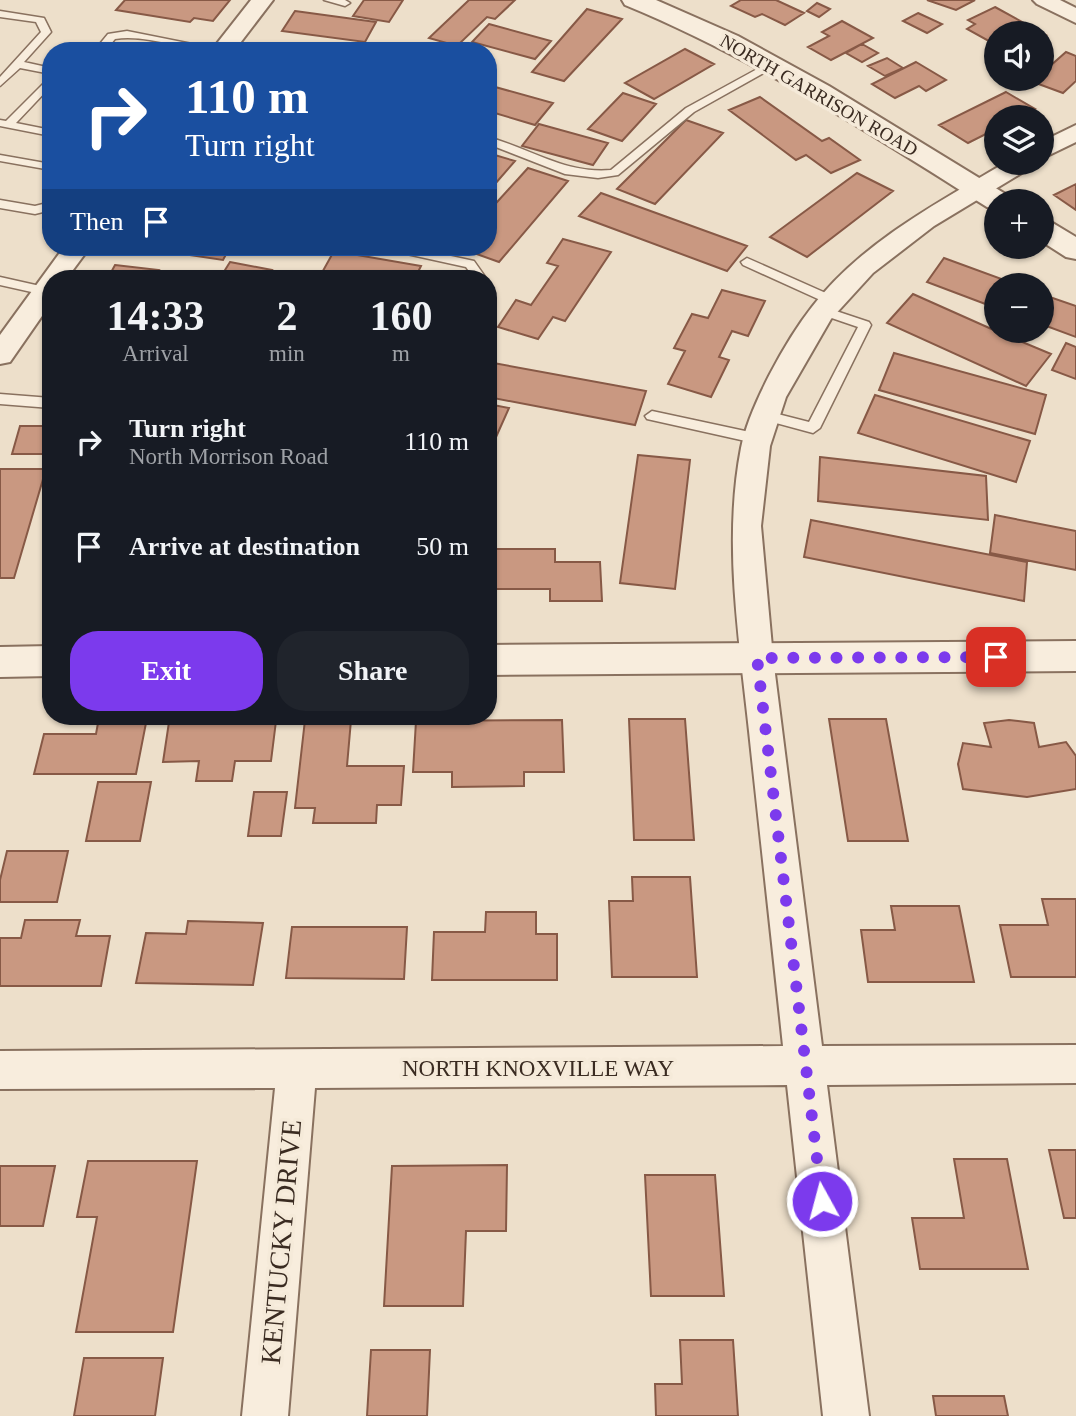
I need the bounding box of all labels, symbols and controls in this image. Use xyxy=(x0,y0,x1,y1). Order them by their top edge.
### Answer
map controls xyxy=(984,21,1054,343)
button: sound xyxy=(984,21,1054,91)
street label: NORTH GARRISON ROAD xyxy=(716,30,922,160)
text: 110 m xyxy=(185,69,309,124)
icon: right xyxy=(70,70,161,161)
button: layers xyxy=(984,105,1054,175)
text: Turn right xyxy=(185,127,315,163)
button: + xyxy=(984,189,1054,259)
icon: arrive xyxy=(137,203,175,241)
text: Then xyxy=(70,207,123,236)
button: − xyxy=(984,273,1054,343)
text: 14:33 xyxy=(107,293,205,339)
text: 2 xyxy=(276,293,297,339)
text: 160 xyxy=(369,293,432,339)
text: Arrival xyxy=(122,341,189,366)
text: min xyxy=(269,341,305,366)
text: m xyxy=(392,341,410,366)
text: Turn right xyxy=(129,414,246,443)
icon: right xyxy=(70,423,108,461)
text: 110 m xyxy=(404,427,469,456)
text: North Morrison Road xyxy=(129,444,328,469)
icon: arrive xyxy=(70,528,108,566)
text: Arrive at destination xyxy=(129,532,360,561)
text: 50 m xyxy=(416,532,469,561)
pin xyxy=(966,627,1026,687)
button: Exit xyxy=(70,631,263,711)
button: Share xyxy=(277,631,469,711)
icon: arrive xyxy=(977,638,1015,676)
street label: NORTH KNOXVILLE WAY xyxy=(402,1056,674,1081)
street label: KENTUCKY DRIVE xyxy=(255,1118,307,1366)
position arrow xyxy=(785,1164,859,1238)

